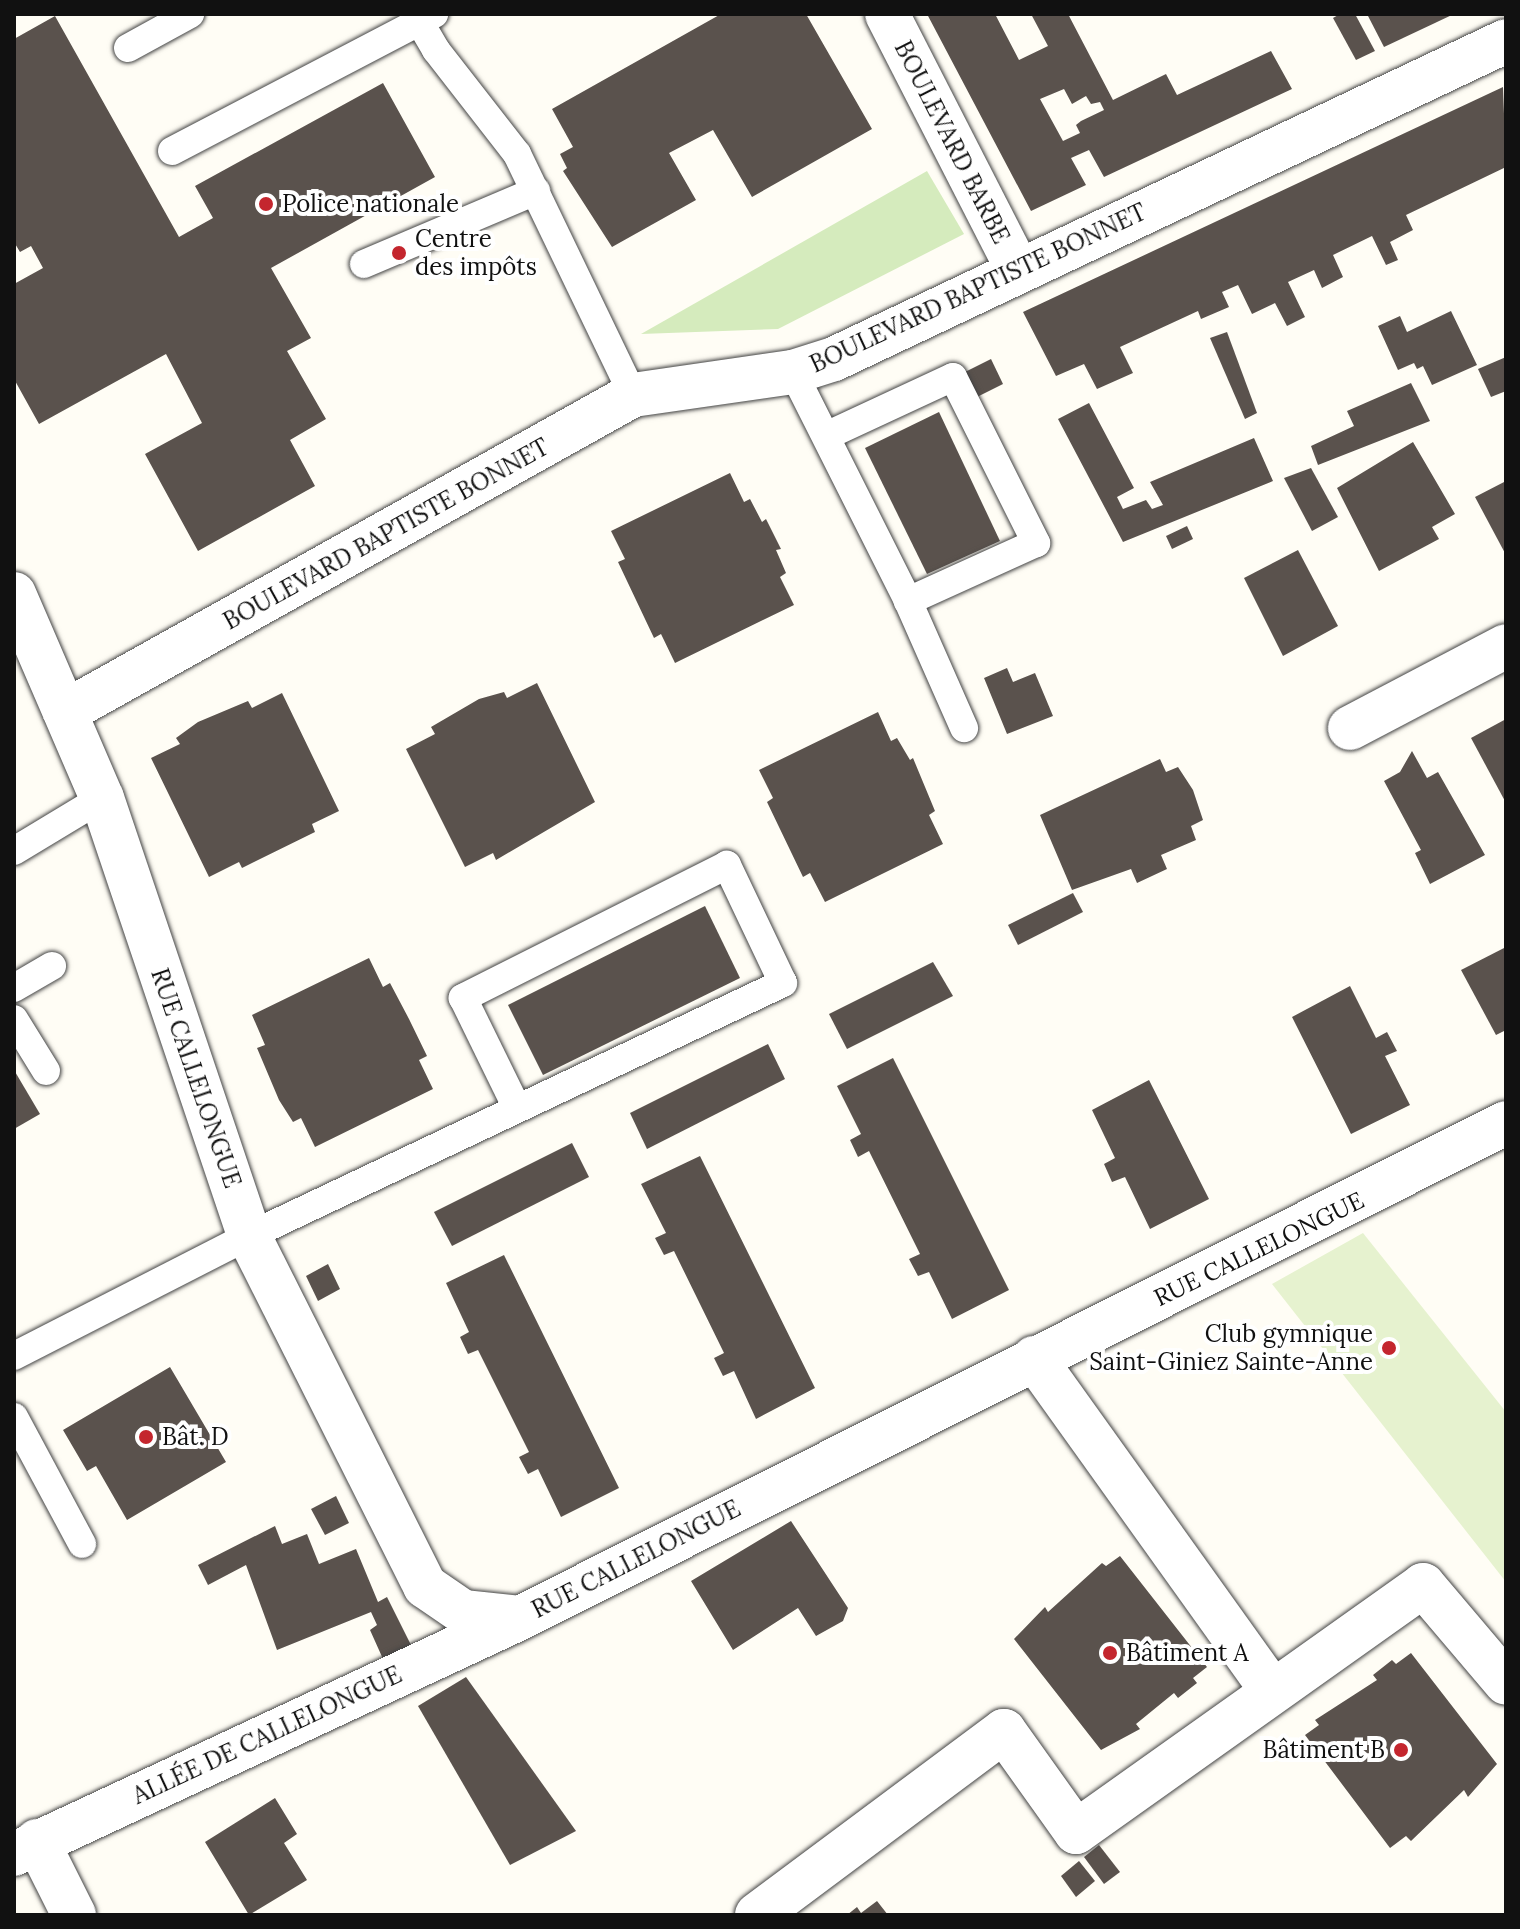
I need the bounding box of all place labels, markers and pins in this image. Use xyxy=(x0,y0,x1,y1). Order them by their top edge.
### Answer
place label: Police nationale xyxy=(282,190,459,218)
marker: Police nationale xyxy=(257,195,275,213)
place label: Centre des impôts xyxy=(415,225,537,281)
marker: Centre des impôts xyxy=(390,244,408,262)
place label: Club gymnique Saint-Giniez Sainte-Anne xyxy=(1089,1320,1373,1376)
marker: Club gymnique Saint-Giniez Sainte-Anne xyxy=(1380,1339,1398,1357)
place label: Bât. D xyxy=(162,1423,229,1451)
marker: Bât. D xyxy=(137,1428,155,1446)
place label: Bâtiment A xyxy=(1126,1639,1249,1667)
marker: Bâtiment A xyxy=(1101,1644,1119,1662)
place label: Bâtiment B xyxy=(1262,1736,1385,1764)
marker: Bâtiment B xyxy=(1392,1741,1410,1759)

